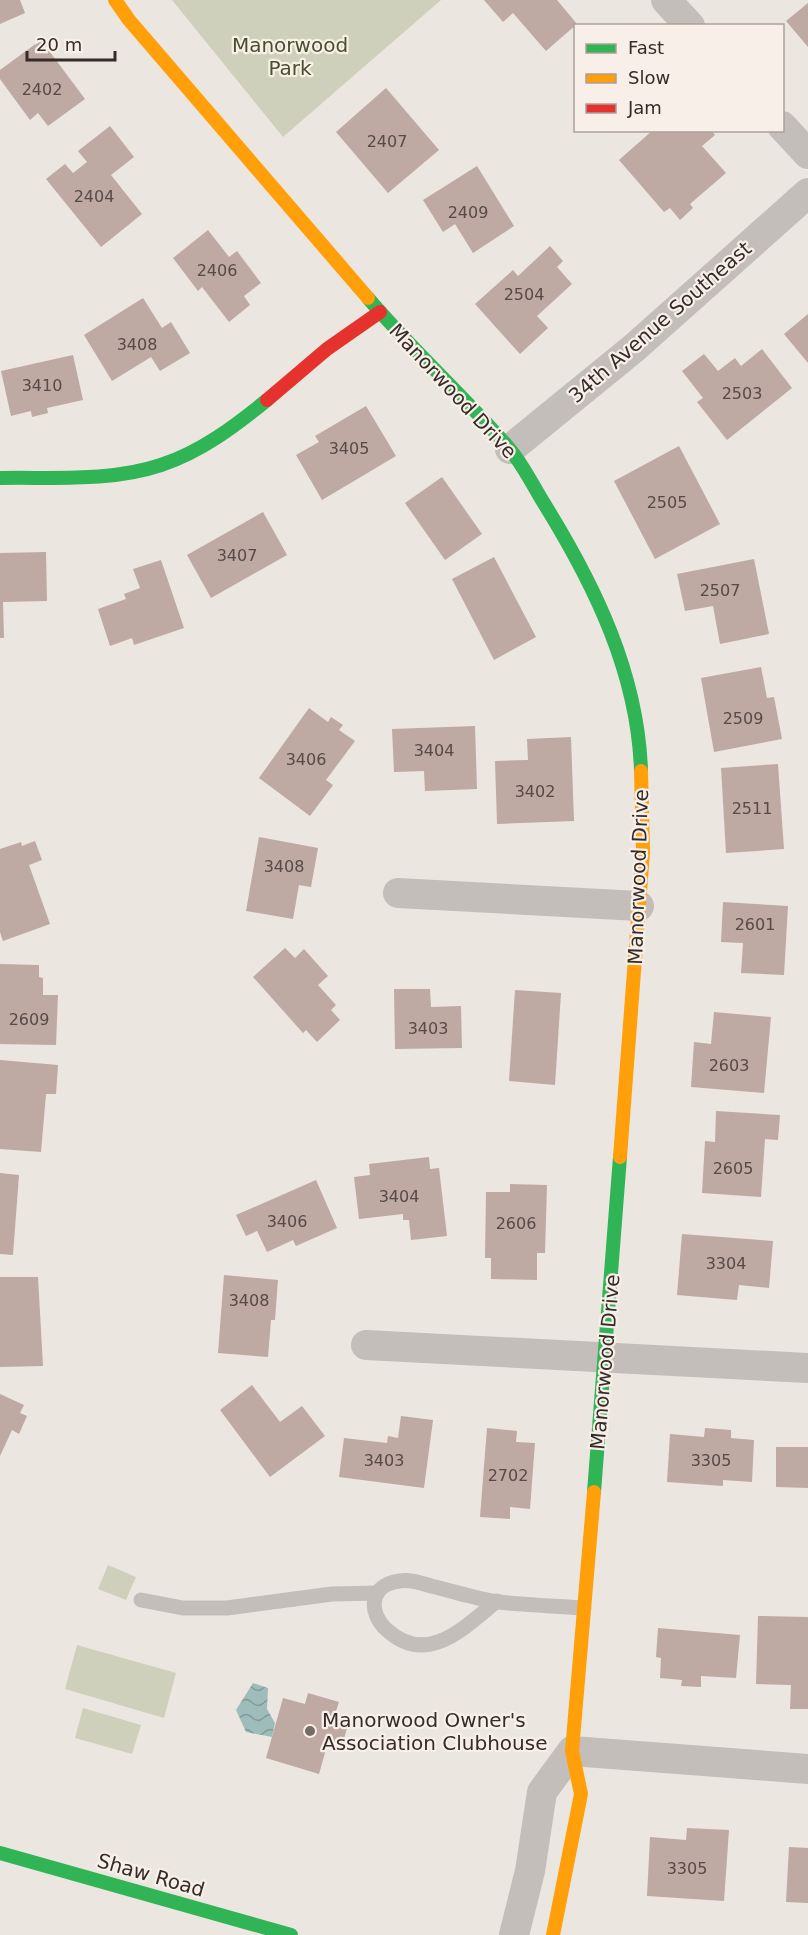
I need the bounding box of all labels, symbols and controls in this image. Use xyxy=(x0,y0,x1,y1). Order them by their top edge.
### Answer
scale bar xyxy=(27,24,116,62)
legend xyxy=(574,24,784,132)
park label: Manorwood Park xyxy=(232,33,348,80)
text: 20 m xyxy=(36,34,82,55)
text: Fast xyxy=(628,37,664,58)
text: Slow xyxy=(628,67,670,88)
house number: 2402 xyxy=(22,80,62,99)
text: Jam xyxy=(627,97,662,118)
house number: 2407 xyxy=(367,132,407,151)
house number: 2404 xyxy=(74,187,114,206)
house number: 2409 xyxy=(448,203,488,222)
street label: 34th Avenue Southeast xyxy=(564,236,756,408)
house number: 2406 xyxy=(197,261,237,280)
house number: 2504 xyxy=(504,285,544,304)
street label: Manorwood Drive xyxy=(384,319,522,463)
house number: 3408 xyxy=(117,335,157,354)
house number: 3410 xyxy=(22,376,62,395)
house number: 2503 xyxy=(722,384,762,403)
house number: 3405 xyxy=(329,439,369,458)
house number: 2505 xyxy=(647,493,687,512)
house number: 3407 xyxy=(217,546,257,565)
house number: 2507 xyxy=(700,581,740,600)
house number: 2509 xyxy=(723,709,763,728)
house number: 3404 xyxy=(414,741,454,760)
house number: 3406 xyxy=(286,750,326,769)
house number: 3402 xyxy=(515,782,555,801)
street label: Manorwood Drive xyxy=(623,789,653,965)
house number: 2511 xyxy=(732,799,772,818)
house number: 3408 xyxy=(264,857,304,876)
house number: 2601 xyxy=(735,915,775,934)
house number: 2609 xyxy=(9,1010,49,1029)
house number: 3403 xyxy=(408,1019,448,1038)
house number: 2603 xyxy=(709,1056,749,1075)
house number: 2605 xyxy=(713,1159,753,1178)
house number: 3404 xyxy=(379,1187,419,1206)
house number: 3406 xyxy=(267,1212,307,1231)
house number: 2606 xyxy=(496,1214,536,1233)
house number: 3304 xyxy=(706,1254,746,1273)
street label: Manorwood Drive xyxy=(585,1273,625,1451)
house number: 3408 xyxy=(229,1291,269,1310)
house number: 3403 xyxy=(364,1451,404,1470)
house number: 3305 xyxy=(691,1451,731,1470)
house number: 2702 xyxy=(488,1466,528,1485)
place label: Manorwood Owner's Association Clubhouse xyxy=(322,1708,547,1755)
marker: Manorwood Owner's Association Clubhouse xyxy=(303,1724,317,1738)
street label: Shaw Road xyxy=(95,1848,207,1902)
house number: 3305 xyxy=(667,1859,707,1878)

